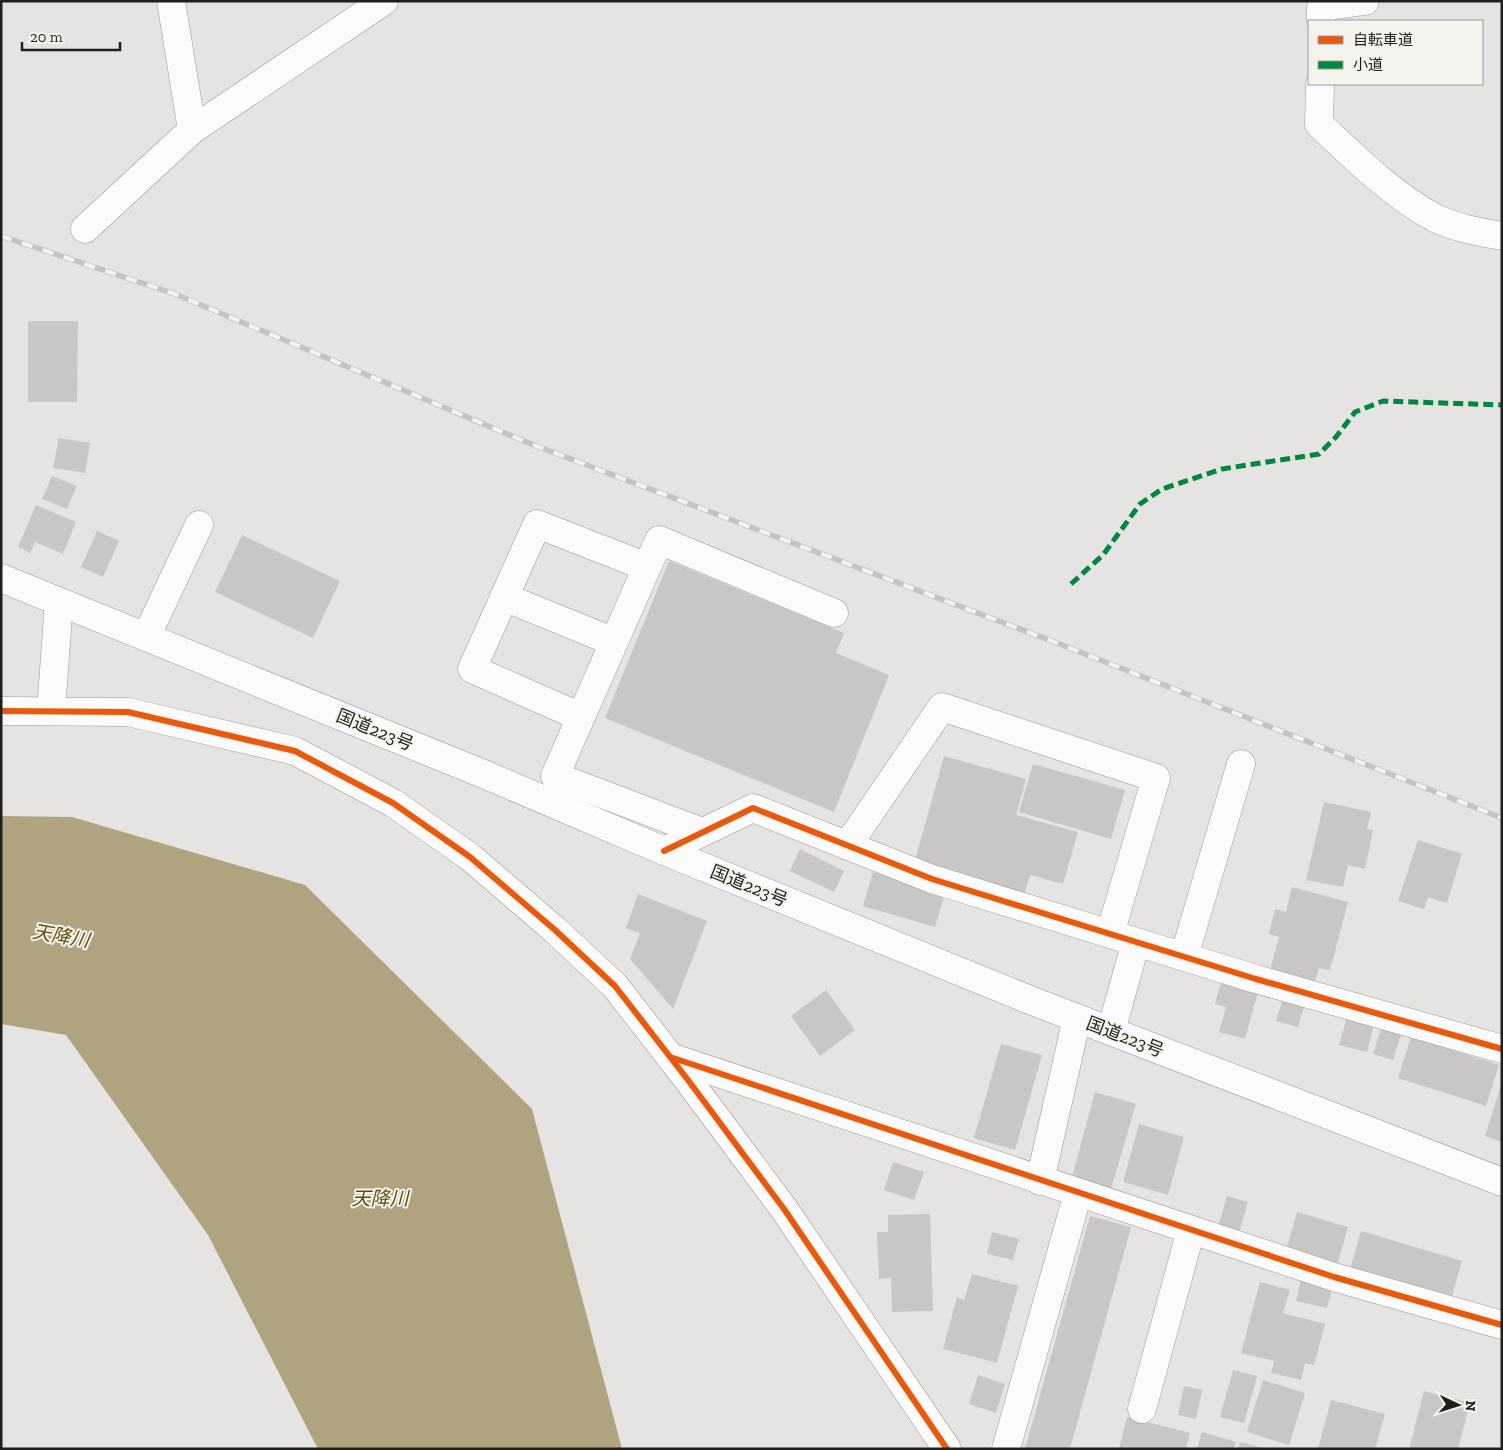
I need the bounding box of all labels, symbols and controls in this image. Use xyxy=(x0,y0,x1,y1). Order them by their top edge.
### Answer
scale bar xyxy=(22,20,120,52)
legend xyxy=(1308,20,1483,85)
text: 20 m xyxy=(30,28,63,46)
text: 自転車道 xyxy=(1353,31,1413,49)
text: 小道 xyxy=(1353,56,1383,74)
street label: 国道223号 xyxy=(333,705,417,755)
street label: 国道223号 xyxy=(707,861,791,911)
water label: 天降川 xyxy=(31,920,93,953)
street label: 国道223号 xyxy=(1083,1012,1167,1062)
water label: 天降川 xyxy=(351,1187,410,1210)
north arrow xyxy=(1433,1380,1483,1430)
text: N xyxy=(1462,1400,1479,1412)

